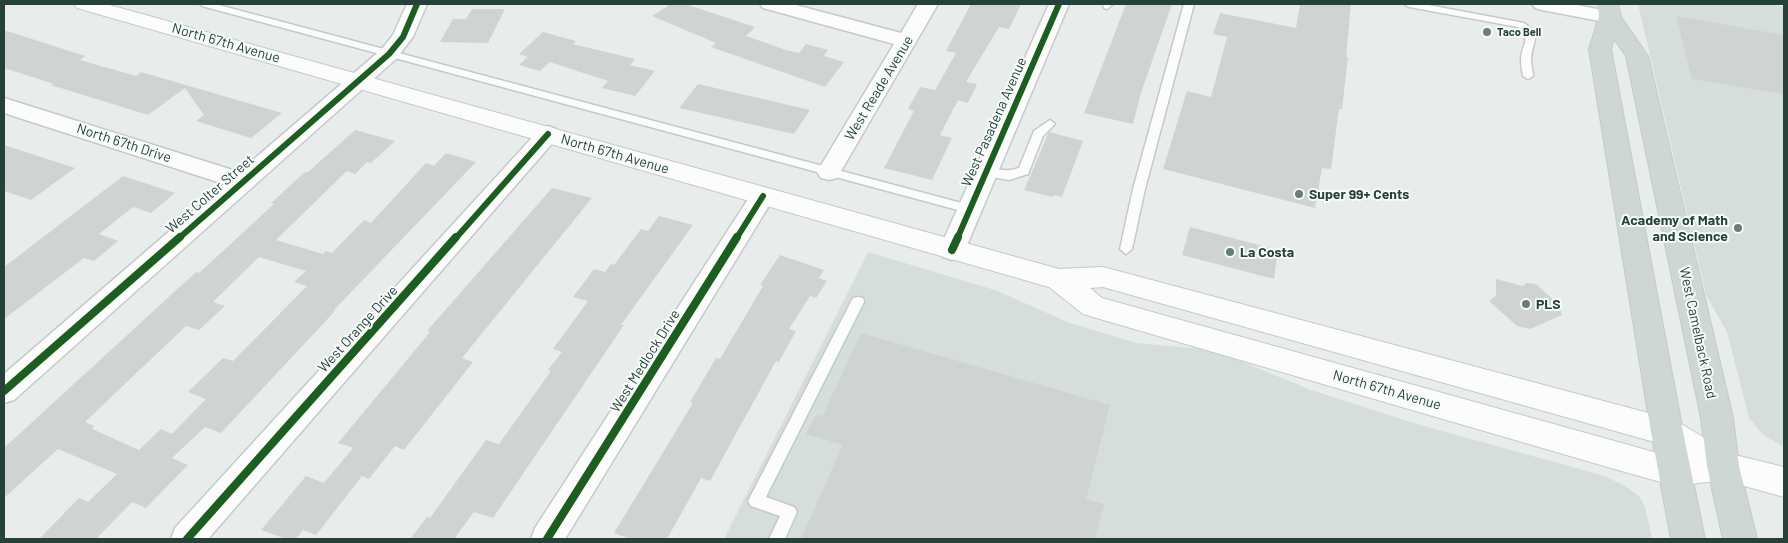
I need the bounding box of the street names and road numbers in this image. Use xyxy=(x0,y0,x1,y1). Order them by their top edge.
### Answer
street label: North 67th Avenue xyxy=(170,20,282,66)
street label: West Reade Avenue xyxy=(841,33,917,143)
street label: West Pasadena Avenue xyxy=(958,55,1030,189)
street label: North 67th Drive xyxy=(75,120,173,166)
street label: North 67th Avenue xyxy=(559,131,671,177)
street label: West Colter Street xyxy=(162,151,258,237)
street label: West Camelback Road xyxy=(1676,266,1720,400)
street label: West Orange Drive xyxy=(315,282,401,376)
street label: West Medlock Drive xyxy=(607,307,683,415)
street label: North 67th Avenue xyxy=(1331,367,1443,413)

